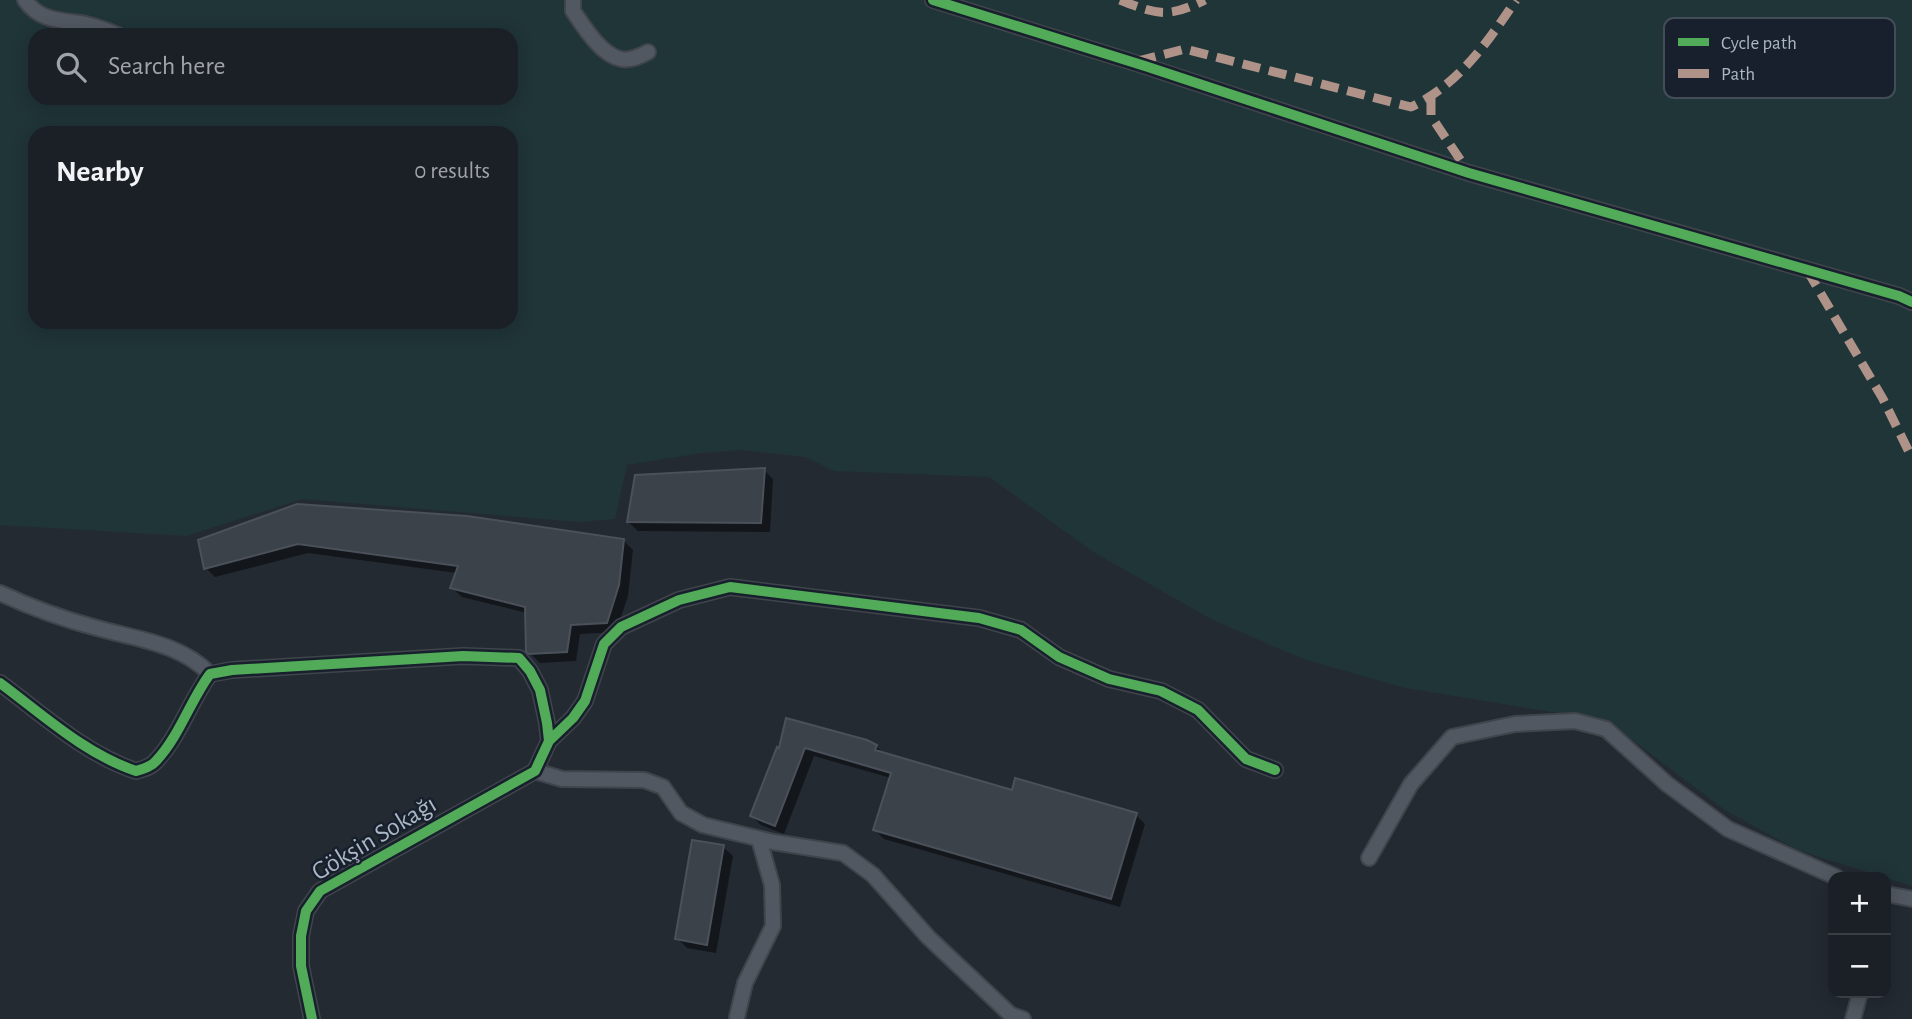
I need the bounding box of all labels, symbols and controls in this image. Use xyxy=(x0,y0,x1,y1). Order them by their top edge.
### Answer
legend xyxy=(1664,18,1895,98)
search box xyxy=(28,28,518,105)
text: Cycle path xyxy=(1721,34,1797,53)
icon: search xyxy=(52,48,90,86)
text: Search here xyxy=(108,53,226,79)
text: Path xyxy=(1721,65,1755,84)
text: Nearby xyxy=(56,157,144,187)
text: 0 results xyxy=(414,160,490,183)
street label: Gökşin Sokağı xyxy=(307,791,441,885)
map controls xyxy=(1828,872,1891,998)
button: + xyxy=(1828,872,1891,935)
button: − xyxy=(1828,935,1891,998)

